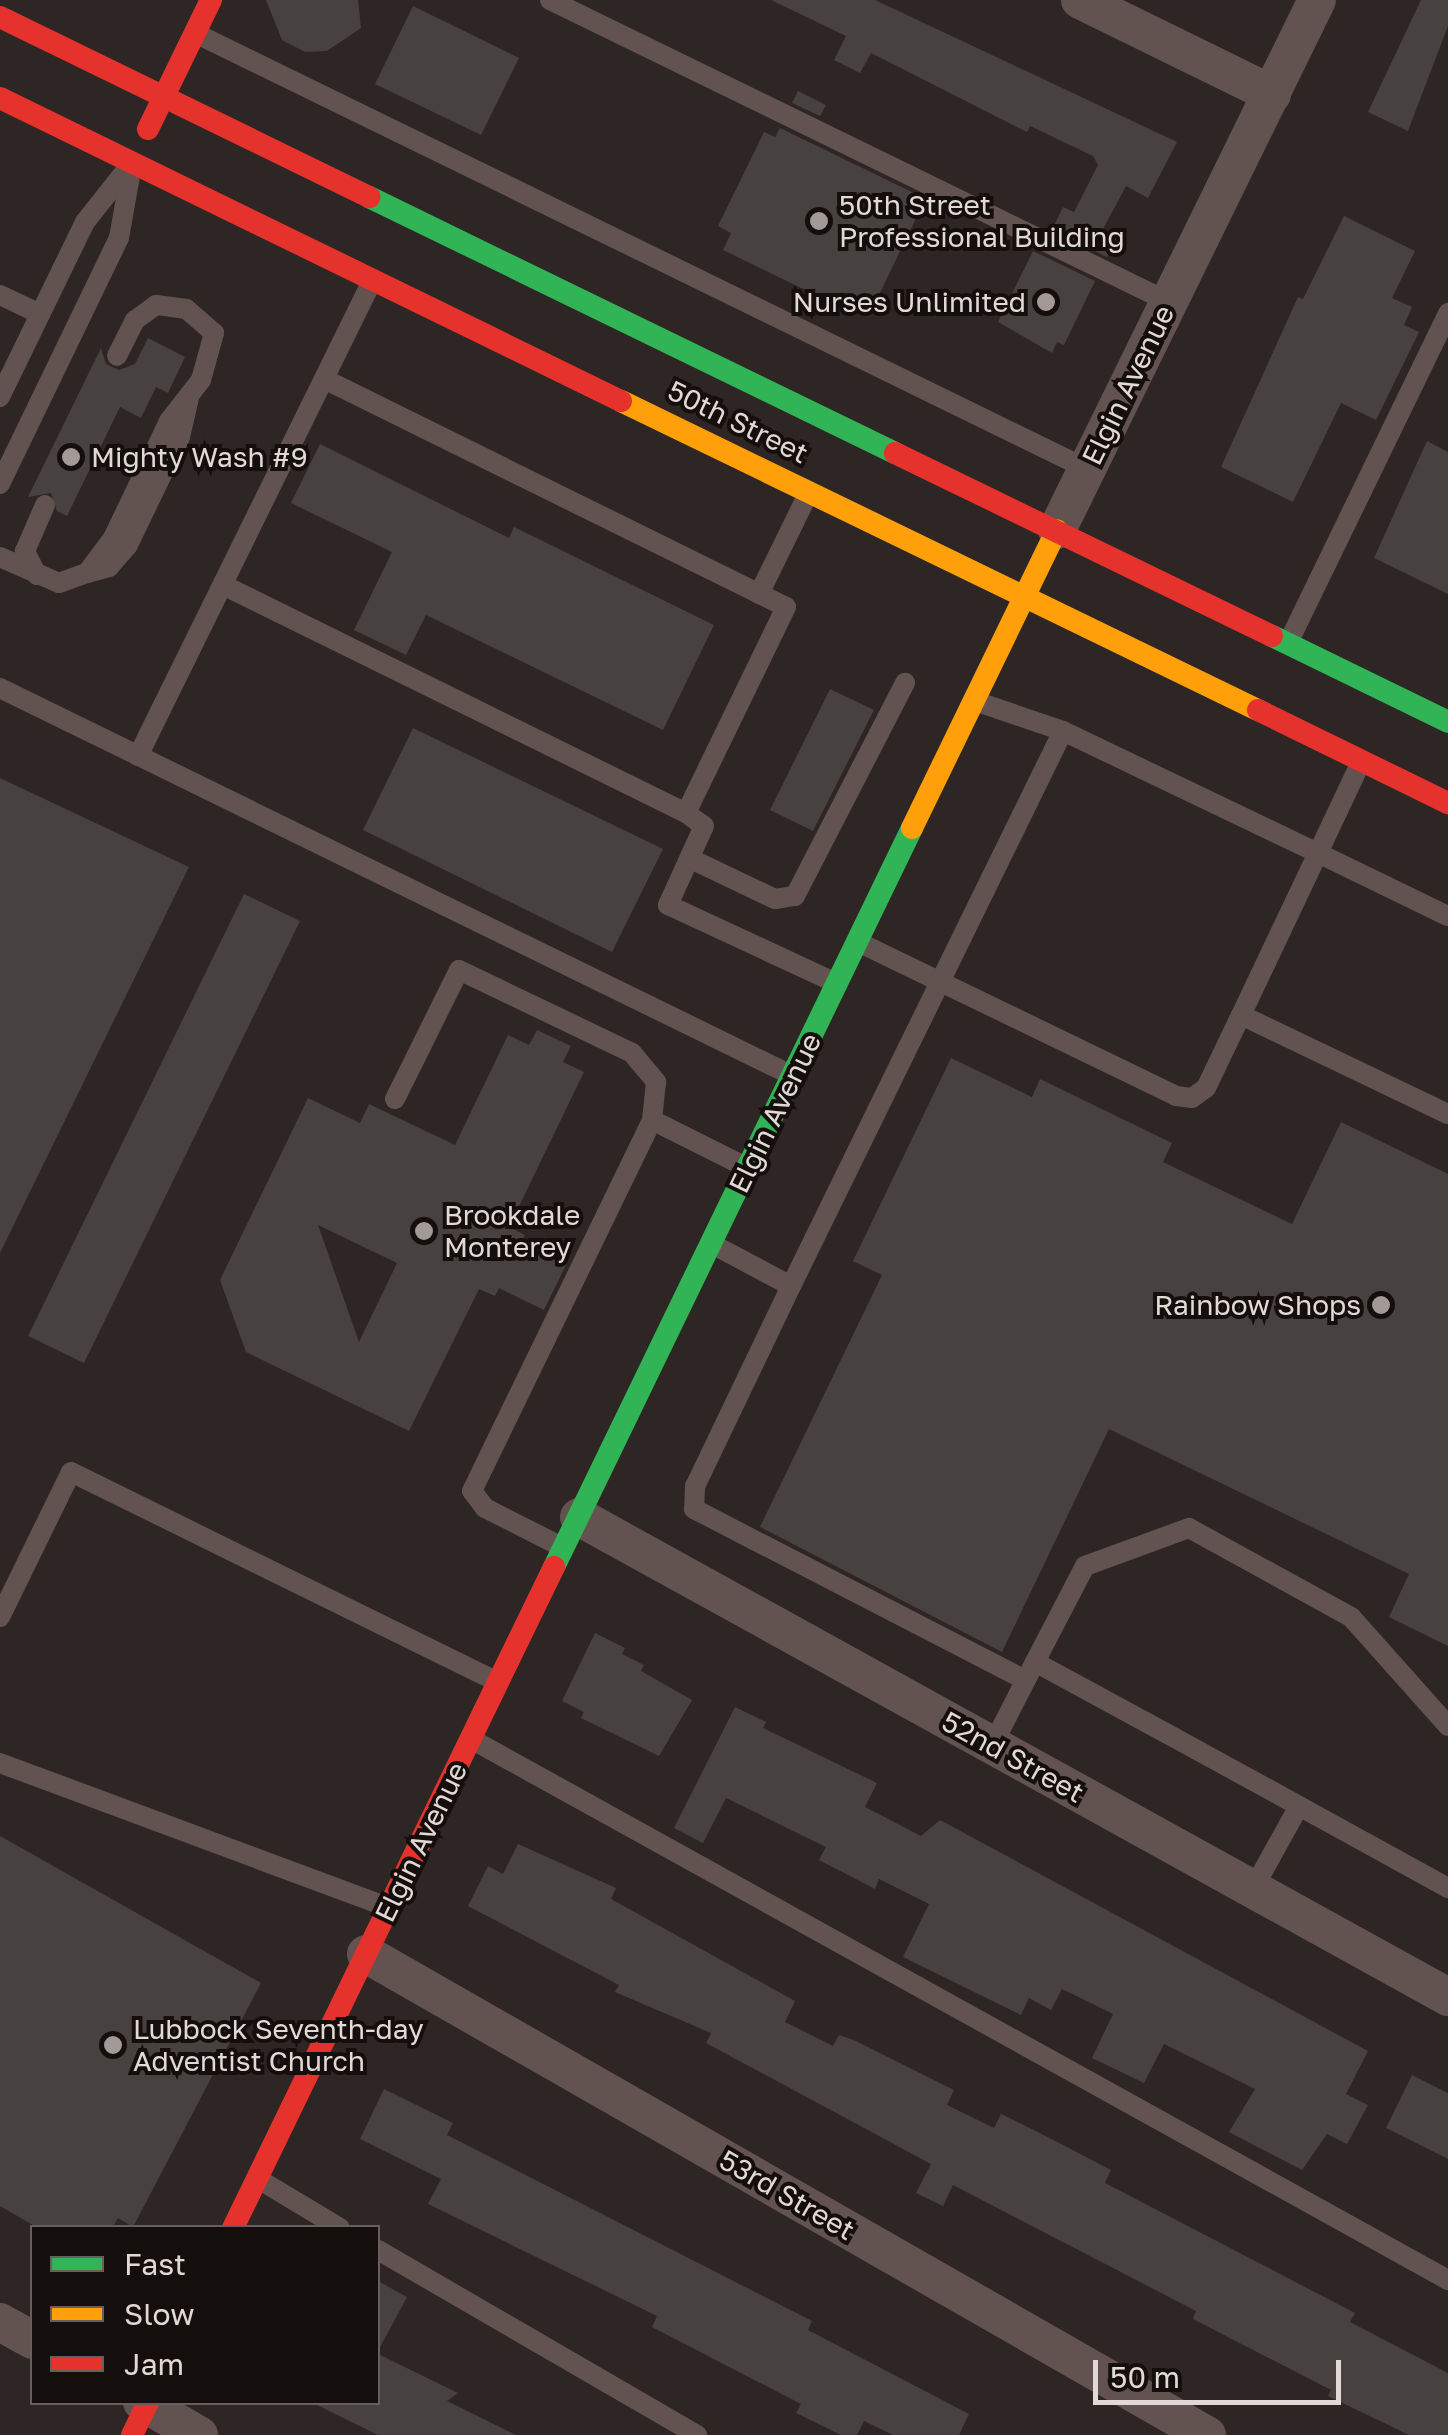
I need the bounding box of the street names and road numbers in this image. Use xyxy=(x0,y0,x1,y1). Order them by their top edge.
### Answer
street label: Elgin Avenue xyxy=(1075,300,1181,470)
street label: 50th Street xyxy=(662,374,814,470)
street label: Elgin Avenue xyxy=(722,1028,828,1198)
street label: 52nd Street xyxy=(936,1704,1090,1810)
street label: Elgin Avenue xyxy=(368,1757,474,1927)
street label: 53rd Street xyxy=(713,2143,861,2247)

